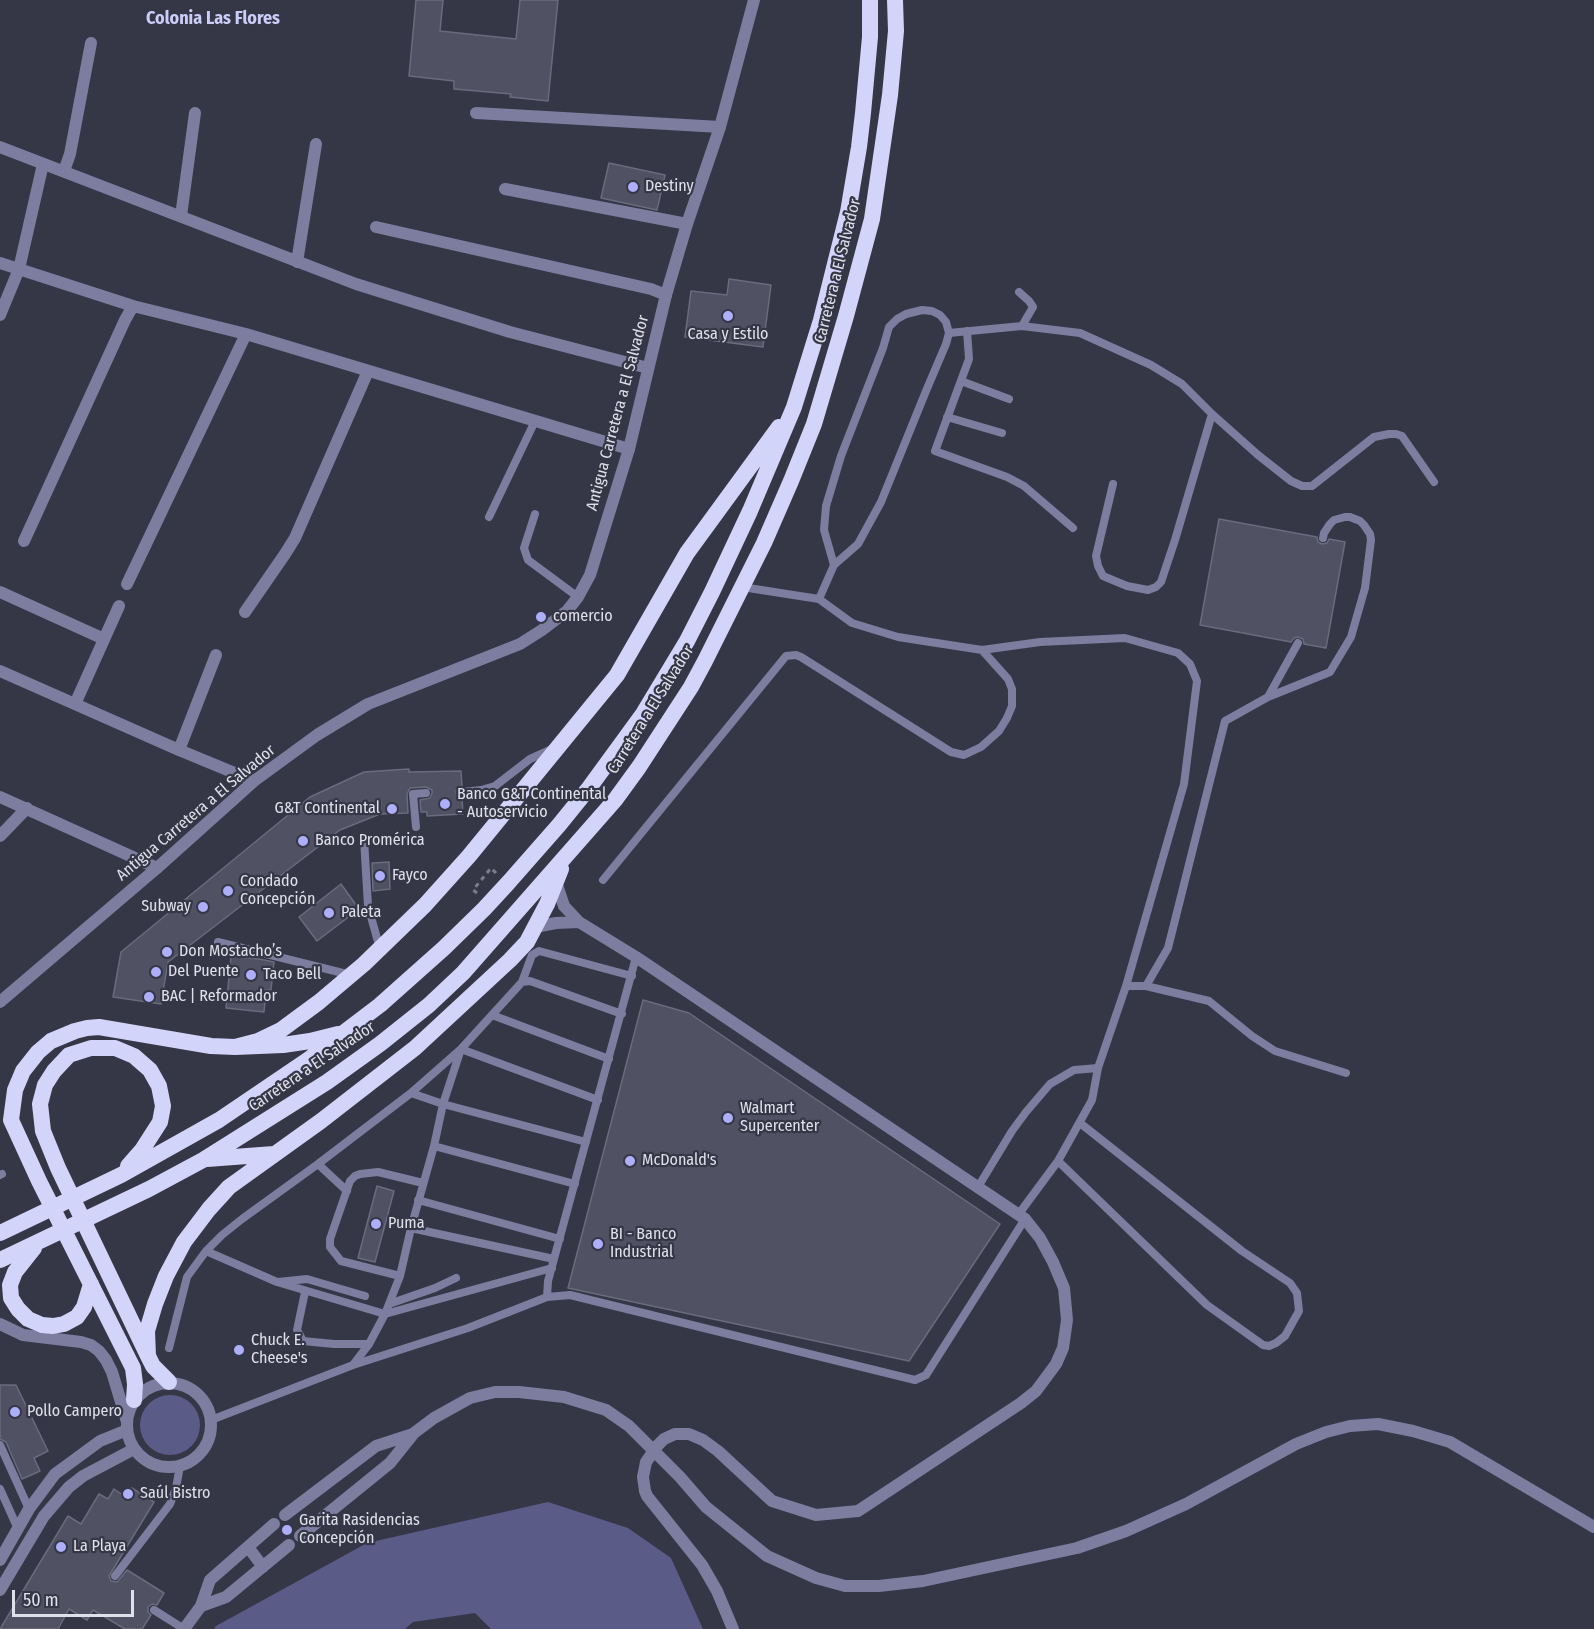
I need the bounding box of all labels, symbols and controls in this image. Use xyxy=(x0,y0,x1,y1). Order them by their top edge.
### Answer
district label: Colonia Las Flores xyxy=(146,8,280,30)
place label: Destiny xyxy=(645,177,694,197)
marker: Destiny xyxy=(626,180,640,194)
street label: Carretera a El Salvador xyxy=(811,197,865,345)
marker: Casa y Estilo xyxy=(721,309,735,323)
street label: Antigua Carretera a El Salvador xyxy=(583,313,653,513)
place label: Casa y Estilo xyxy=(688,325,768,345)
place label: comercio xyxy=(553,607,613,627)
marker: comercio xyxy=(534,610,548,624)
street label: Carretera a El Salvador xyxy=(604,642,698,778)
street label: Antigua Carretera a El Salvador xyxy=(113,741,279,885)
place label: Banco G&T Continental - Autoservicio xyxy=(457,785,606,823)
marker: Banco G&T Continental - Autoservicio xyxy=(438,797,452,811)
place label: G&T Continental xyxy=(275,799,380,819)
marker: G&T Continental xyxy=(385,802,399,816)
place label: Banco Promérica xyxy=(315,831,425,851)
marker: Banco Promérica xyxy=(296,834,310,848)
place label: Fayco xyxy=(392,866,428,886)
marker: Fayco xyxy=(373,869,387,883)
place label: Condado Concepción xyxy=(240,872,315,910)
marker: Condado Concepción xyxy=(221,884,235,898)
place label: Subway xyxy=(141,897,191,917)
marker: Subway xyxy=(196,900,210,914)
place label: Paleta xyxy=(341,903,381,923)
marker: Paleta xyxy=(322,906,336,920)
place label: Don Mostacho’s xyxy=(179,942,282,962)
marker: Don Mostacho’s xyxy=(160,945,174,959)
place label: Del Puente xyxy=(168,962,239,982)
marker: Del Puente xyxy=(149,965,163,979)
place label: Taco Bell xyxy=(263,965,321,985)
marker: Taco Bell xyxy=(244,968,258,982)
place label: BAC | Reformador xyxy=(161,987,277,1007)
marker: BAC | Reformador xyxy=(142,990,156,1004)
street label: Carretera a El Salvador xyxy=(245,1018,379,1116)
place label: Walmart Supercenter xyxy=(740,1099,819,1137)
marker: Walmart Supercenter xyxy=(721,1111,735,1125)
place label: McDonald's xyxy=(642,1151,717,1171)
marker: McDonald's xyxy=(623,1154,637,1168)
place label: Puma xyxy=(388,1214,424,1234)
marker: Puma xyxy=(369,1217,383,1231)
place label: BI - Banco Industrial xyxy=(610,1225,676,1263)
marker: BI - Banco Industrial xyxy=(591,1237,605,1251)
place label: Chuck E. Cheese's xyxy=(251,1331,308,1369)
marker: Chuck E. Cheese's xyxy=(232,1343,246,1357)
place label: Pollo Campero xyxy=(27,1402,122,1422)
marker: Pollo Campero xyxy=(8,1405,22,1419)
place label: Saúl Bistro xyxy=(140,1484,211,1504)
marker: Saúl Bistro xyxy=(121,1487,135,1501)
place label: Garita Rasidencias Concepción xyxy=(299,1511,420,1549)
marker: Garita Rasidencias Concepción xyxy=(280,1523,294,1537)
place label: La Playa xyxy=(73,1537,126,1557)
marker: La Playa xyxy=(54,1540,68,1554)
scale bar xyxy=(15,1578,136,1616)
text: 50 m xyxy=(23,1589,59,1611)

